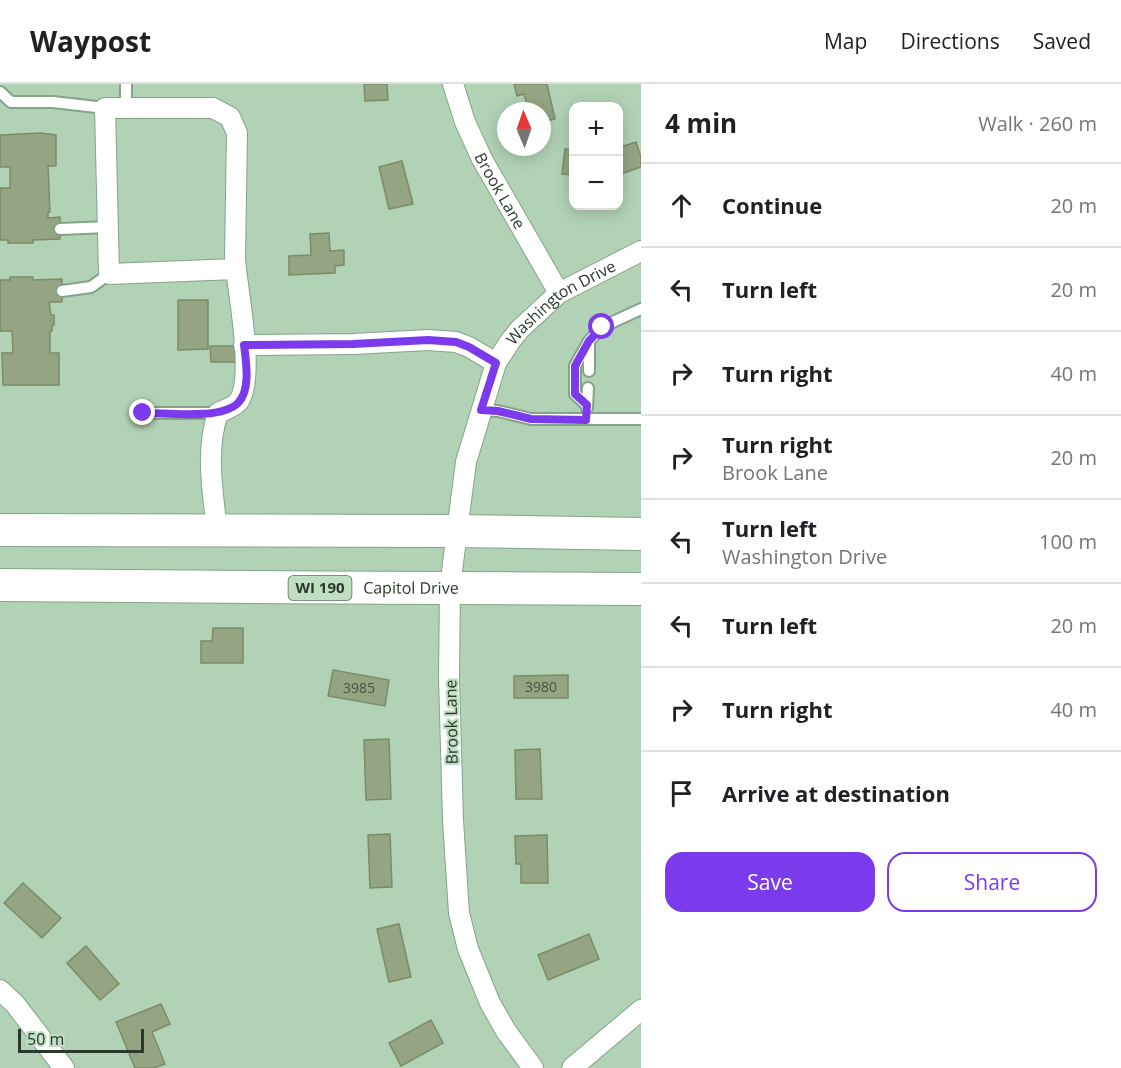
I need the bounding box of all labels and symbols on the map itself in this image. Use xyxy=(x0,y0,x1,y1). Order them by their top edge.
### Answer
north arrow xyxy=(497,102,551,156)
street label: Brook Lane xyxy=(470,149,531,233)
street label: Washington Drive xyxy=(501,255,619,349)
route start xyxy=(588,313,614,339)
route end xyxy=(129,399,155,425)
road number: WI 190 xyxy=(288,576,352,600)
street label: Capitol Drive xyxy=(363,577,459,599)
house number: 3980 xyxy=(525,677,557,696)
house number: 3985 xyxy=(343,678,375,697)
street label: Brook Lane xyxy=(439,679,463,765)
scale bar xyxy=(18,1026,144,1054)

